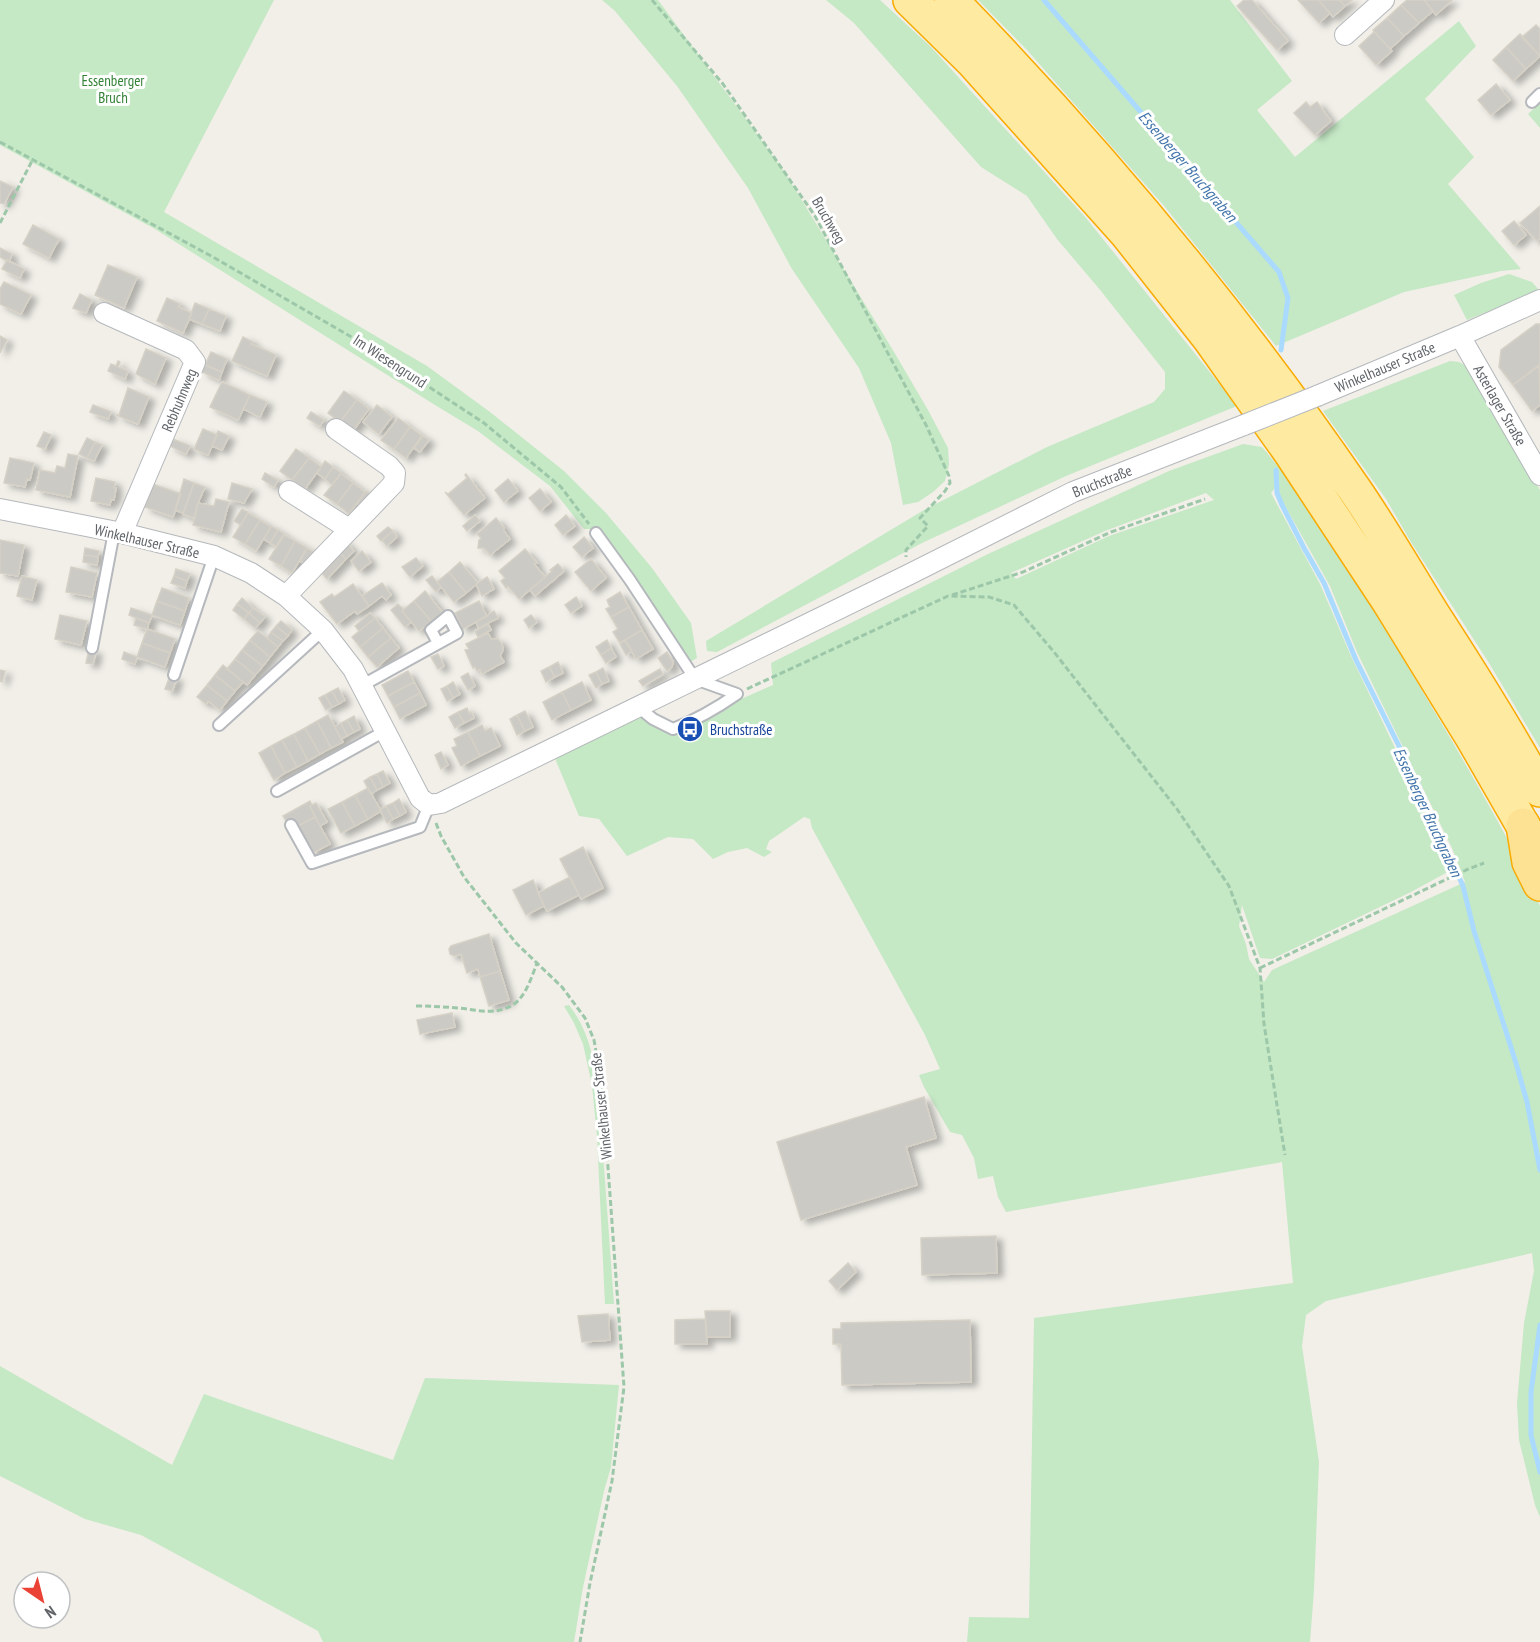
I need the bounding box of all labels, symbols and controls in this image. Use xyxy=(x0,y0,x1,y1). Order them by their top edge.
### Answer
park label: Essenberger Bruch xyxy=(82,71,145,107)
water label: Essenberger Bruchgraben xyxy=(1134,106,1242,226)
street label: Bruchweg xyxy=(808,193,850,247)
street label: Im Wiesengrund xyxy=(350,330,430,392)
street label: Winkelhauser Straße xyxy=(1332,337,1438,397)
street label: Asterlager Straße xyxy=(1469,361,1531,449)
street label: Rebhuhnweg xyxy=(157,366,201,434)
street label: Bruchstraße xyxy=(1069,460,1135,502)
street label: Winkelhauser Straße xyxy=(93,520,201,562)
bus stop icon: Bruchstraße xyxy=(675,714,705,744)
place label: Bruchstraße xyxy=(710,720,772,739)
water label: Essenberger Bruchgraben xyxy=(1389,744,1467,881)
street label: Winkelhauser Straße xyxy=(586,1052,616,1160)
north arrow xyxy=(12,1570,72,1630)
text: N xyxy=(41,1602,60,1623)

